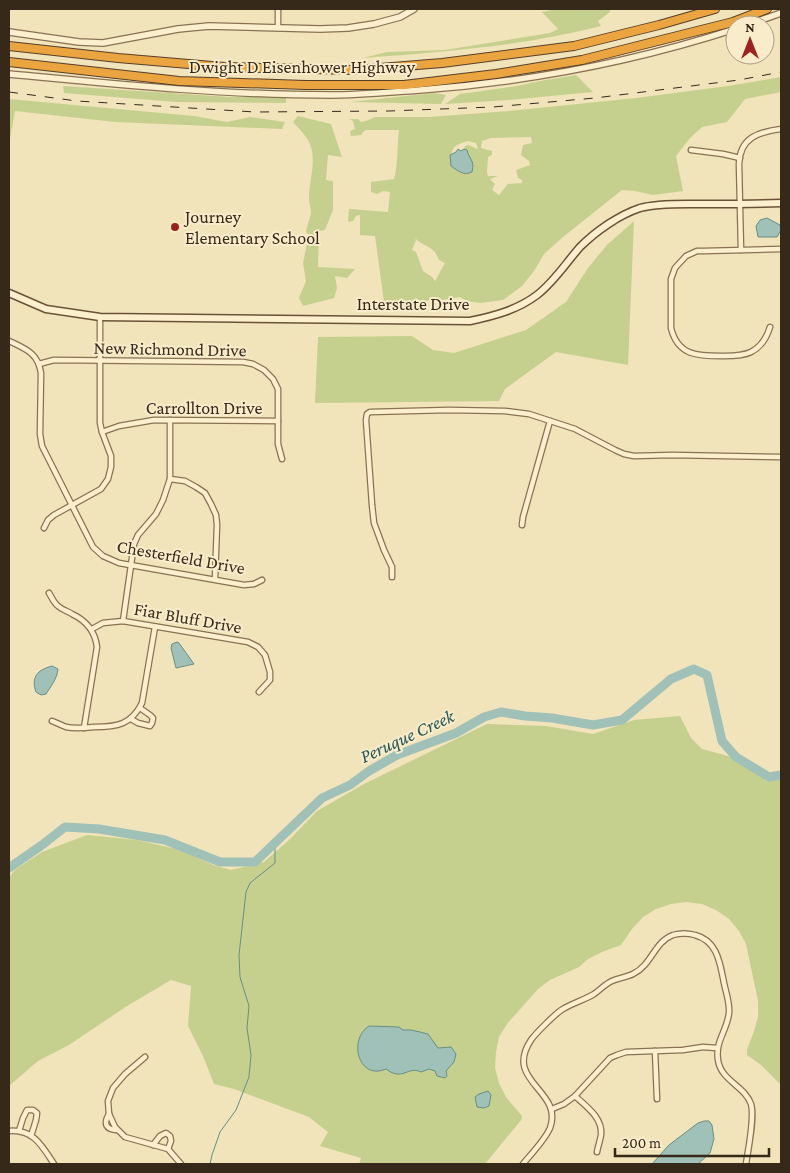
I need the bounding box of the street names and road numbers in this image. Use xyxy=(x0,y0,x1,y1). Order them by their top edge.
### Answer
street label: Dwight D Eisenhower Highway xyxy=(189,57,416,77)
street label: Interstate Drive xyxy=(357,294,469,314)
street label: New Richmond Drive xyxy=(93,338,247,360)
street label: Carrollton Drive xyxy=(146,398,262,418)
street label: Chesterfield Drive xyxy=(115,536,247,578)
street label: Fiar Bluff Drive xyxy=(133,599,243,637)

